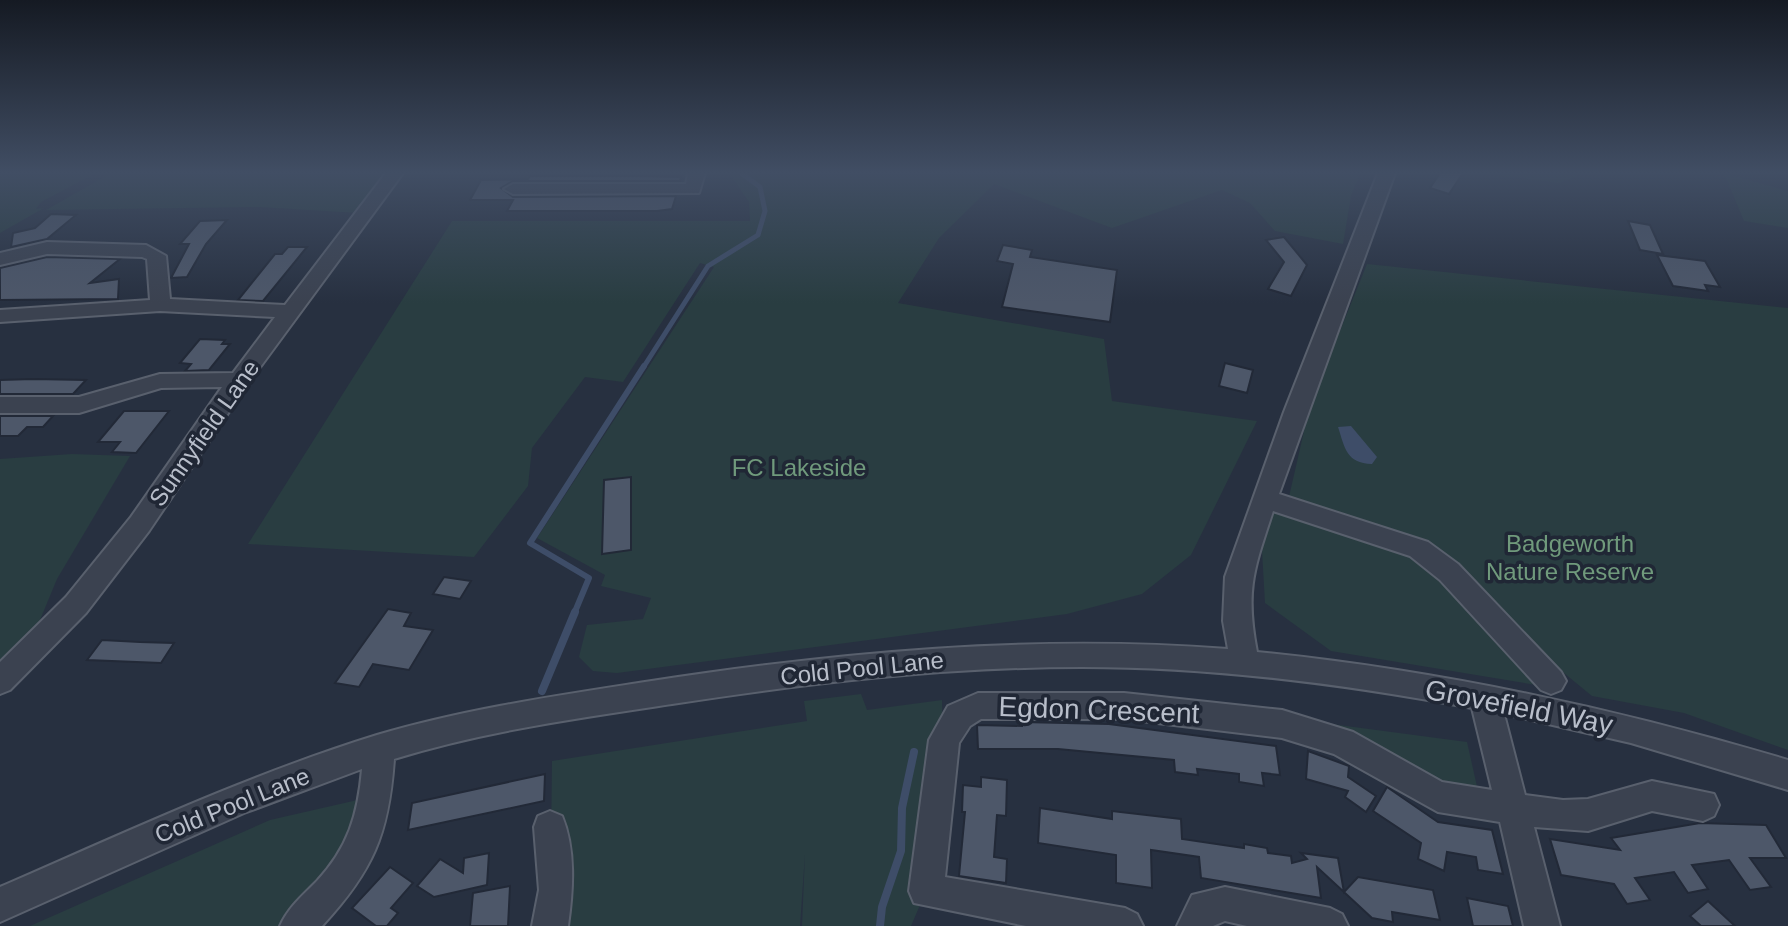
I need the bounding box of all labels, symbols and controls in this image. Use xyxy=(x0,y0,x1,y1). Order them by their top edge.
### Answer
street label: Sunnyfield Lane xyxy=(144,355,264,511)
park label: FC Lakeside xyxy=(732,454,866,481)
park label: Badgeworth Nature Reserve xyxy=(1486,530,1654,585)
street label: Cold Pool Lane xyxy=(779,646,945,690)
street label: Grovefield Way xyxy=(1423,674,1615,740)
street label: Egdon Crescent xyxy=(998,691,1200,729)
street label: Cold Pool Lane xyxy=(151,762,313,848)

